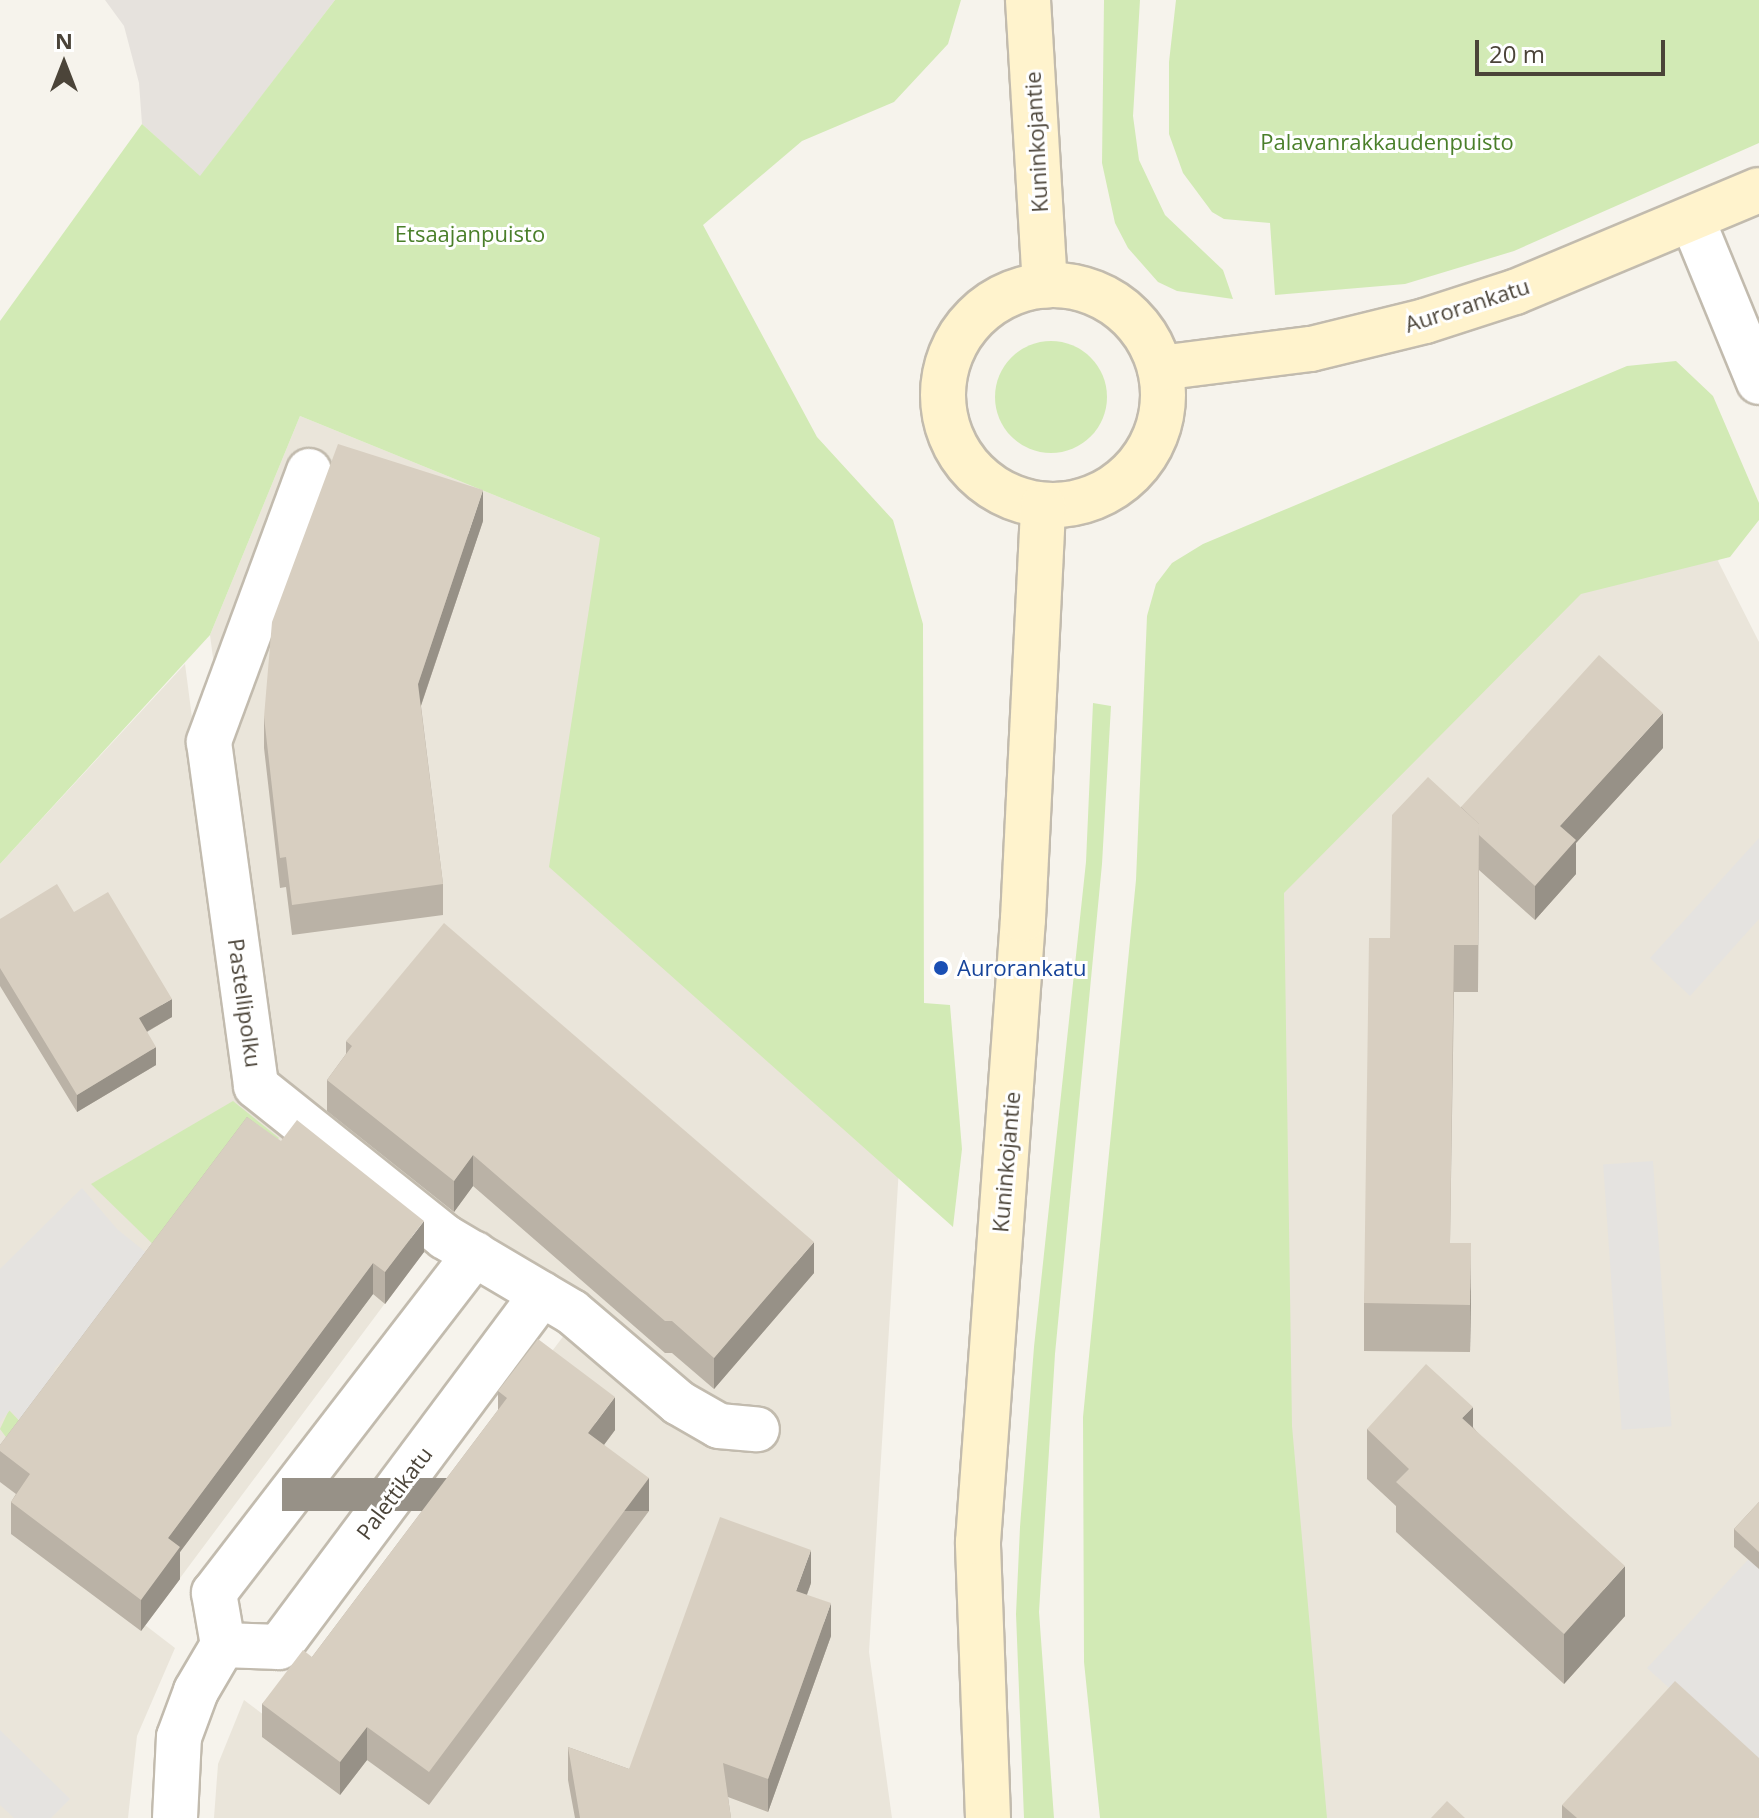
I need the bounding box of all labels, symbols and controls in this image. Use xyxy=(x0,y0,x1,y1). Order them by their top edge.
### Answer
north arrow xyxy=(24,24,104,104)
scale bar xyxy=(1479,24,1669,74)
text: N xyxy=(55,25,73,55)
text: 20 m xyxy=(1489,37,1545,70)
street label: Kuninkojantie xyxy=(1019,71,1053,213)
park label: Palavanrakkaudenpuisto xyxy=(1260,129,1514,155)
park label: Etsaajanpuisto xyxy=(395,221,545,247)
street label: Aurorankatu xyxy=(1401,272,1533,338)
street label: Pastellipolku xyxy=(223,937,267,1069)
place label: Aurorankatu xyxy=(957,955,1086,981)
marker: Aurorankatu xyxy=(932,959,950,977)
street label: Kuninkojantie xyxy=(987,1090,1025,1234)
street label: Palettikatu xyxy=(350,1441,438,1545)

